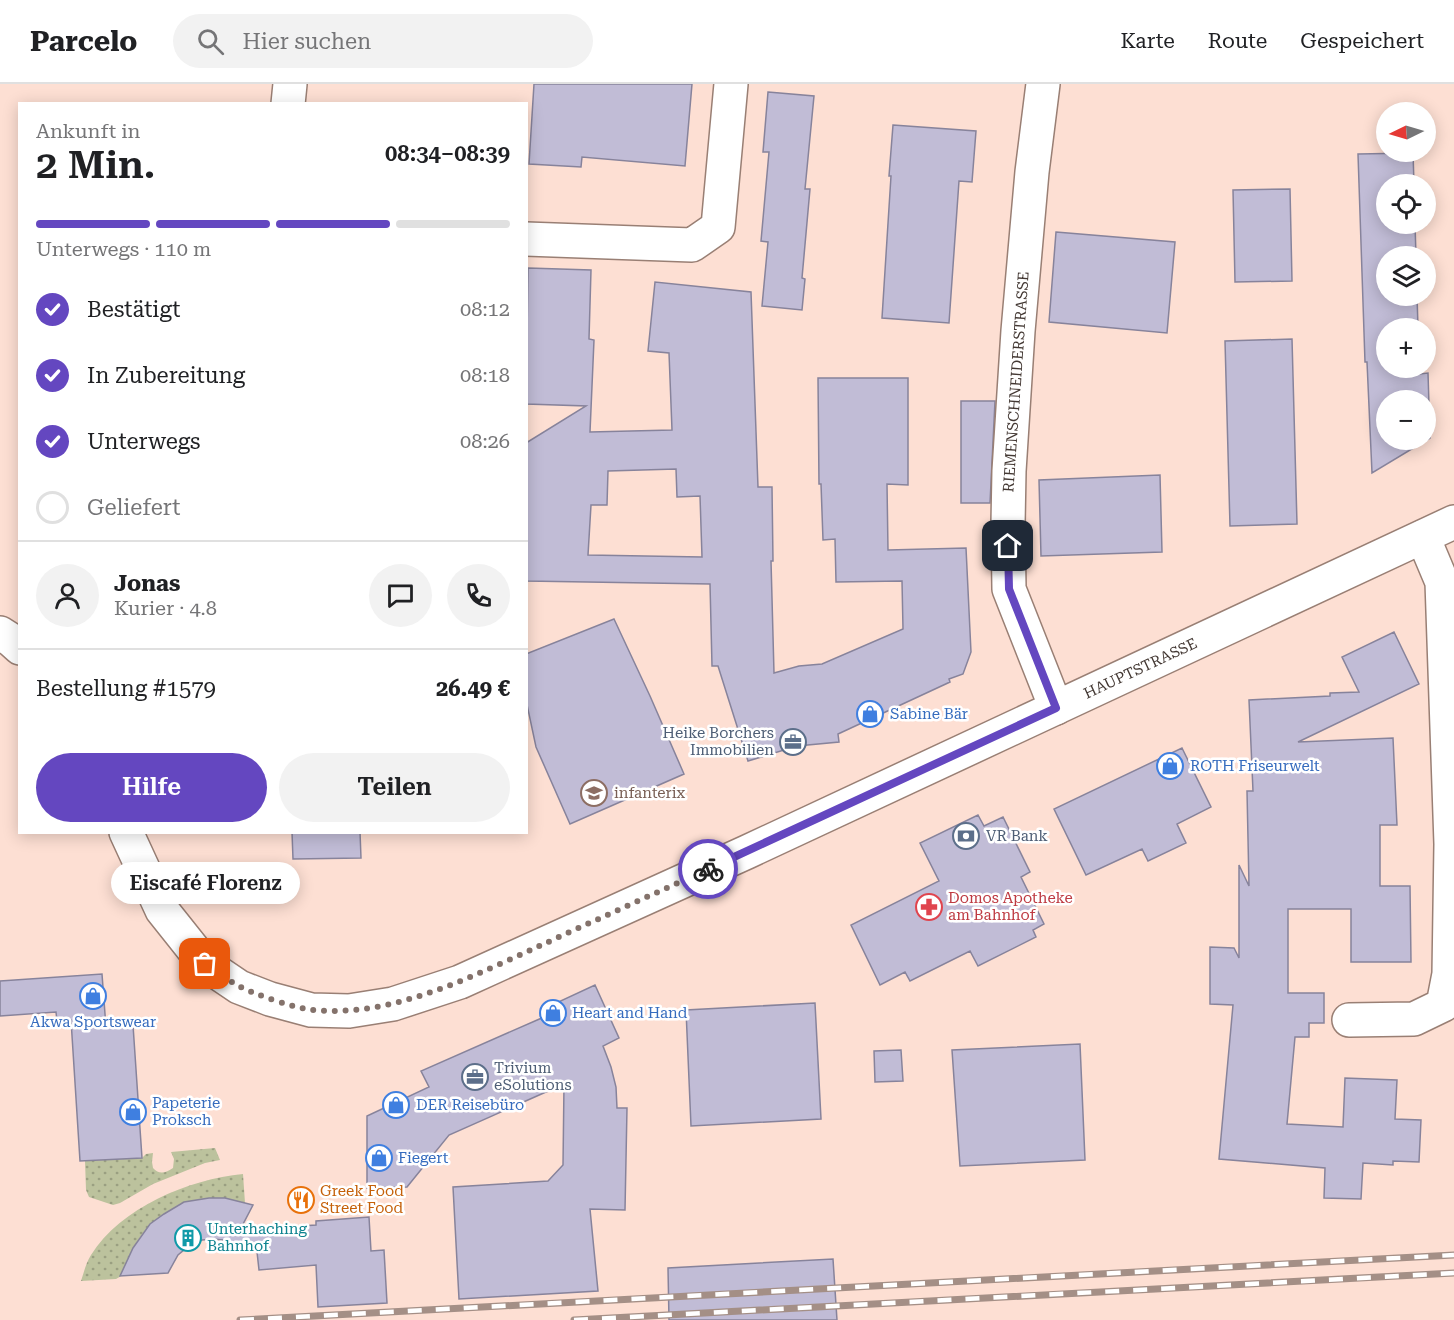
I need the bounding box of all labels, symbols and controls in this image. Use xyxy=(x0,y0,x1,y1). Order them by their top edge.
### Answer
search box xyxy=(173,14,593,68)
text: Parcelo xyxy=(30,25,137,58)
icon: search xyxy=(194,25,227,58)
text: Hier suchen xyxy=(242,29,371,54)
text: Karte xyxy=(1120,29,1175,53)
text: Route xyxy=(1208,29,1267,53)
text: Gespeichert xyxy=(1300,29,1424,53)
north arrow xyxy=(1376,102,1436,162)
map controls xyxy=(1376,102,1436,450)
text: Ankunft in xyxy=(36,119,140,143)
text: 08:34–08:39 xyxy=(385,141,510,166)
text: 2 Min. xyxy=(36,142,155,188)
button: locate xyxy=(1376,174,1436,234)
text: Unterwegs · 110 m xyxy=(36,237,211,261)
button: layers xyxy=(1376,246,1436,306)
street label: RIEMENSCHNEIDERSTRASSE xyxy=(999,271,1033,493)
icon: check xyxy=(36,293,69,326)
text: Bestätigt xyxy=(87,297,180,322)
text: 08:12 xyxy=(460,297,510,321)
button: + xyxy=(1376,318,1436,378)
icon: check xyxy=(36,359,69,392)
text: In Zubereitung xyxy=(87,363,245,388)
text: 08:18 xyxy=(460,363,510,387)
button: − xyxy=(1376,390,1436,450)
icon: check xyxy=(36,425,69,458)
text: Unterwegs xyxy=(87,429,201,454)
text: 08:26 xyxy=(460,429,510,453)
text: Geliefert xyxy=(87,495,180,520)
pin xyxy=(982,520,1033,571)
icon: home xyxy=(991,529,1024,562)
button: person xyxy=(36,564,99,627)
button: chat xyxy=(369,564,432,627)
button: phone xyxy=(447,564,510,627)
text: Jonas xyxy=(114,571,180,596)
text: Kurier · 4.8 xyxy=(114,596,217,620)
street label: HAUPTSTRASSE xyxy=(1081,634,1200,703)
text: Bestellung #1579 xyxy=(36,676,216,701)
text: 26.49 € xyxy=(436,676,510,701)
shop icon: Sabine Bär xyxy=(855,699,885,729)
place label: Sabine Bär xyxy=(890,705,968,723)
place label: Heike Borchers Immobilien xyxy=(663,724,774,759)
office icon: Heike Borchers Immobilien xyxy=(778,727,808,757)
shop icon: ROTH Friseurwelt xyxy=(1155,751,1185,781)
button: Hilfe xyxy=(36,753,267,822)
button: Teilen xyxy=(279,753,510,822)
place label: ROTH Friseurwelt xyxy=(1190,757,1320,775)
school or university icon: infanterix xyxy=(579,778,609,808)
place label: infanterix xyxy=(614,784,686,802)
bank icon: VR Bank xyxy=(951,821,981,851)
place label: VR Bank xyxy=(986,827,1048,845)
courier xyxy=(678,839,738,899)
icon: bike xyxy=(692,853,725,886)
callout: Eiscafé Florenz xyxy=(110,862,300,904)
text: Eiscafé Florenz xyxy=(130,871,281,895)
place label: Domos Apotheke am Bahnhof xyxy=(948,889,1073,924)
pharmacy icon: Domos Apotheke am Bahnhof xyxy=(914,892,944,922)
pin xyxy=(179,938,230,989)
icon: bag xyxy=(188,947,221,980)
shop icon: Akwa Sportswear xyxy=(78,981,108,1011)
shop icon: Heart and Hand xyxy=(538,998,568,1028)
place label: Heart and Hand xyxy=(572,1004,688,1022)
place label: Akwa Sportswear xyxy=(30,1013,156,1031)
place label: Trivium eSolutions xyxy=(494,1059,572,1094)
office icon: Trivium eSolutions xyxy=(460,1062,490,1092)
shop icon: DER Reisebüro xyxy=(381,1090,411,1120)
place label: Papeterie Proksch xyxy=(152,1094,220,1129)
place label: DER Reisebüro xyxy=(416,1096,524,1114)
shop icon: Papeterie Proksch xyxy=(118,1097,148,1127)
shop icon: Fiegert xyxy=(364,1143,394,1173)
place label: Fiegert xyxy=(398,1149,449,1167)
place label: Greek Food Street Food xyxy=(320,1182,404,1217)
restaurant icon: Greek Food Street Food xyxy=(286,1185,316,1215)
place label: Unterhaching Bahnhof xyxy=(207,1220,307,1255)
building icon: Unterhaching Bahnhof xyxy=(173,1223,203,1253)

